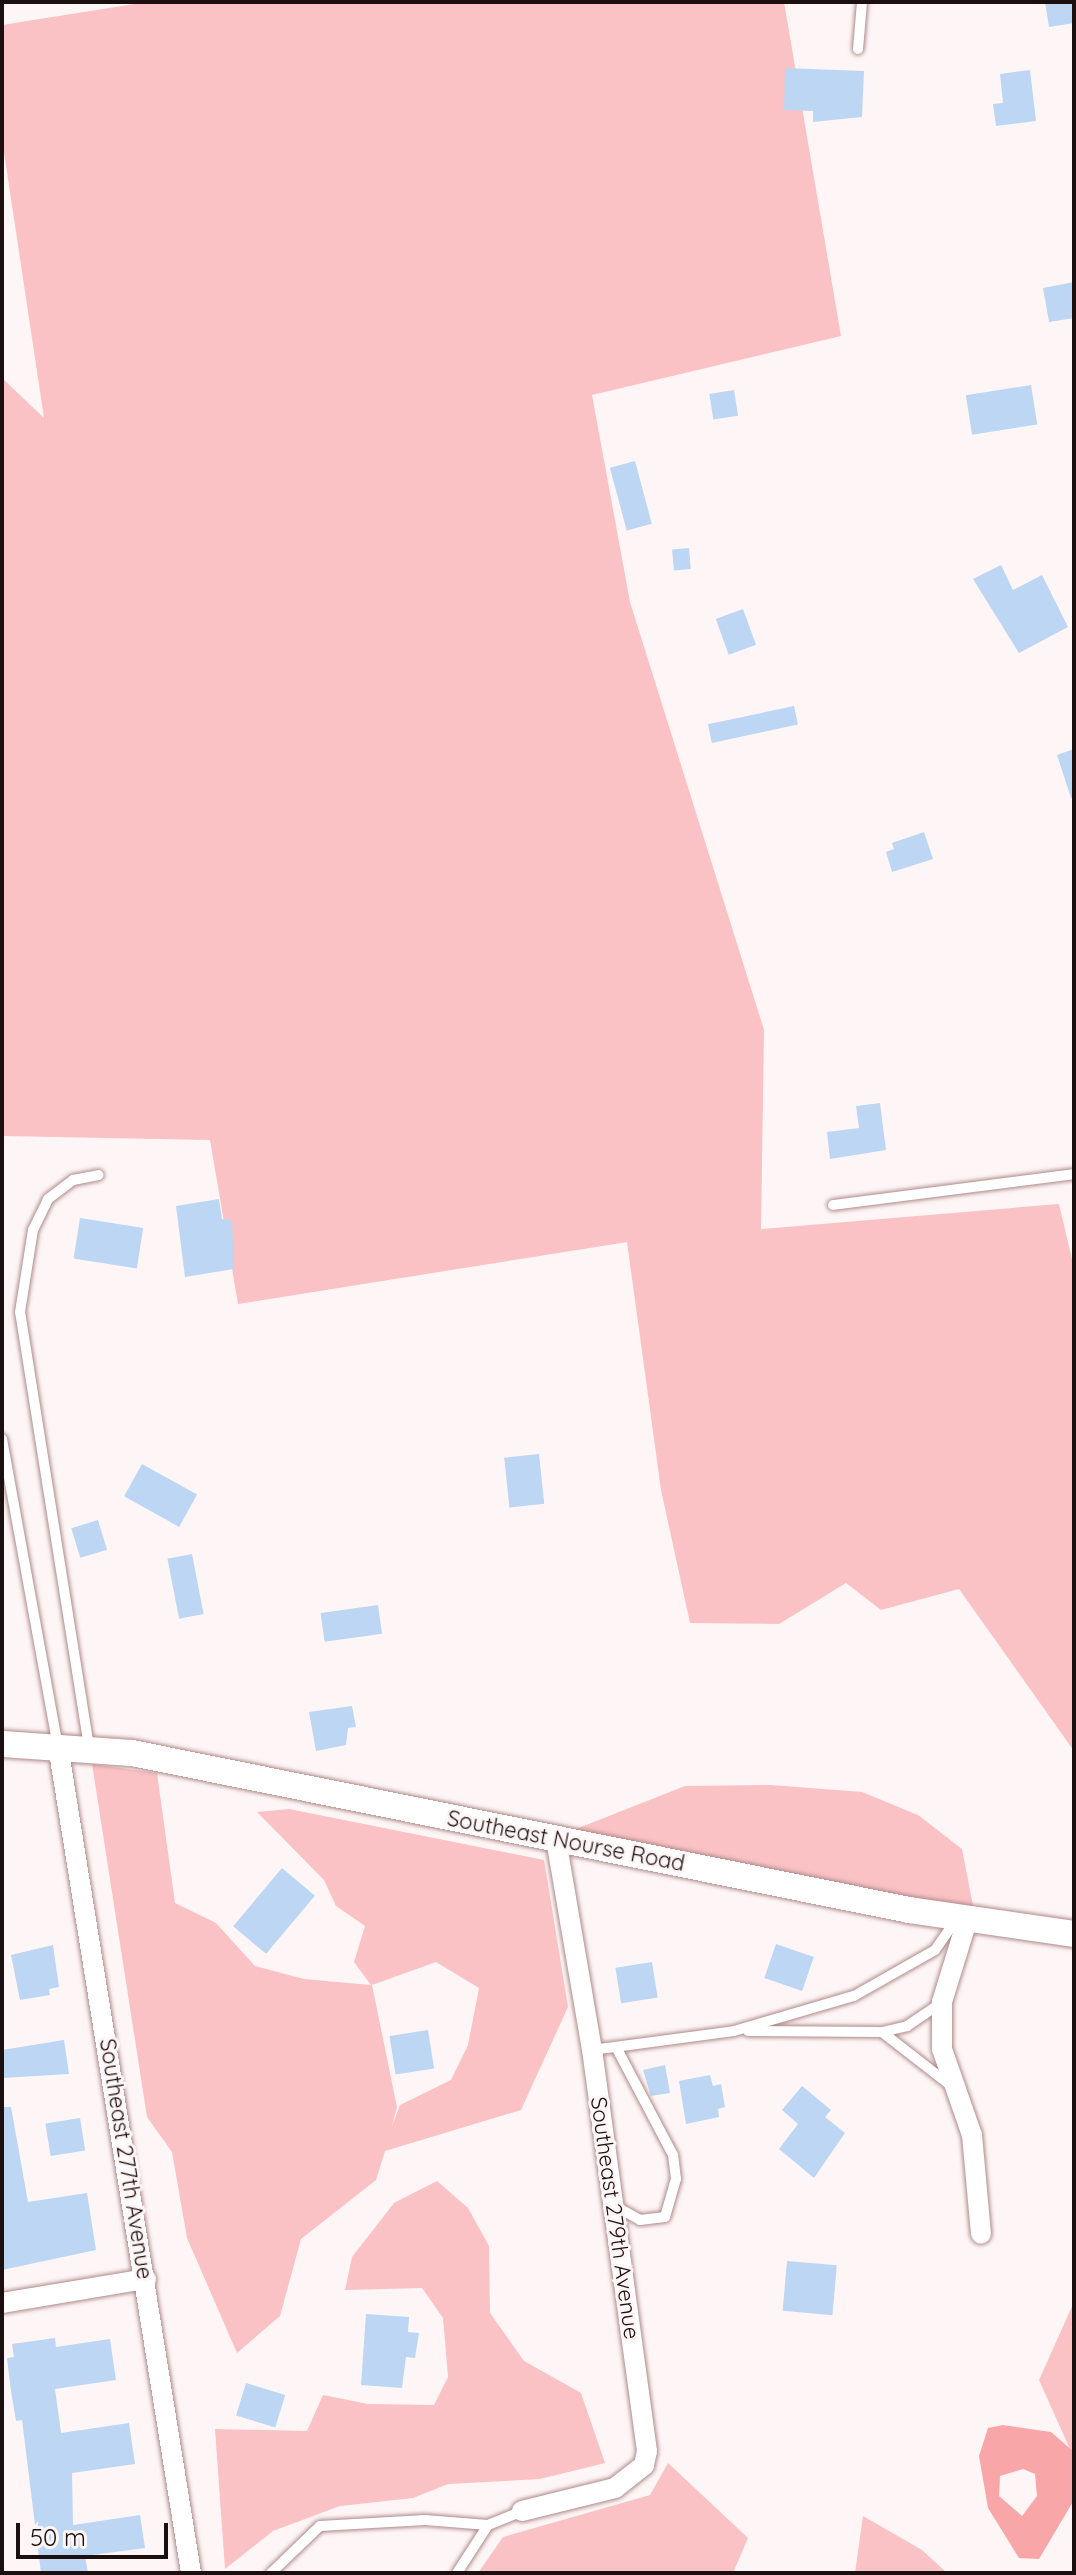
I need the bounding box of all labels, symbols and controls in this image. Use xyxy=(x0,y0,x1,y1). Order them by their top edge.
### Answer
street label: Southeast Nourse Road xyxy=(445,1805,687,1877)
street label: Southeast 277th Avenue xyxy=(94,2037,158,2281)
street label: Southeast 279th Avenue xyxy=(585,2095,645,2341)
scale bar xyxy=(20,2507,172,2557)
text: 50 m xyxy=(30,2522,86,2552)

